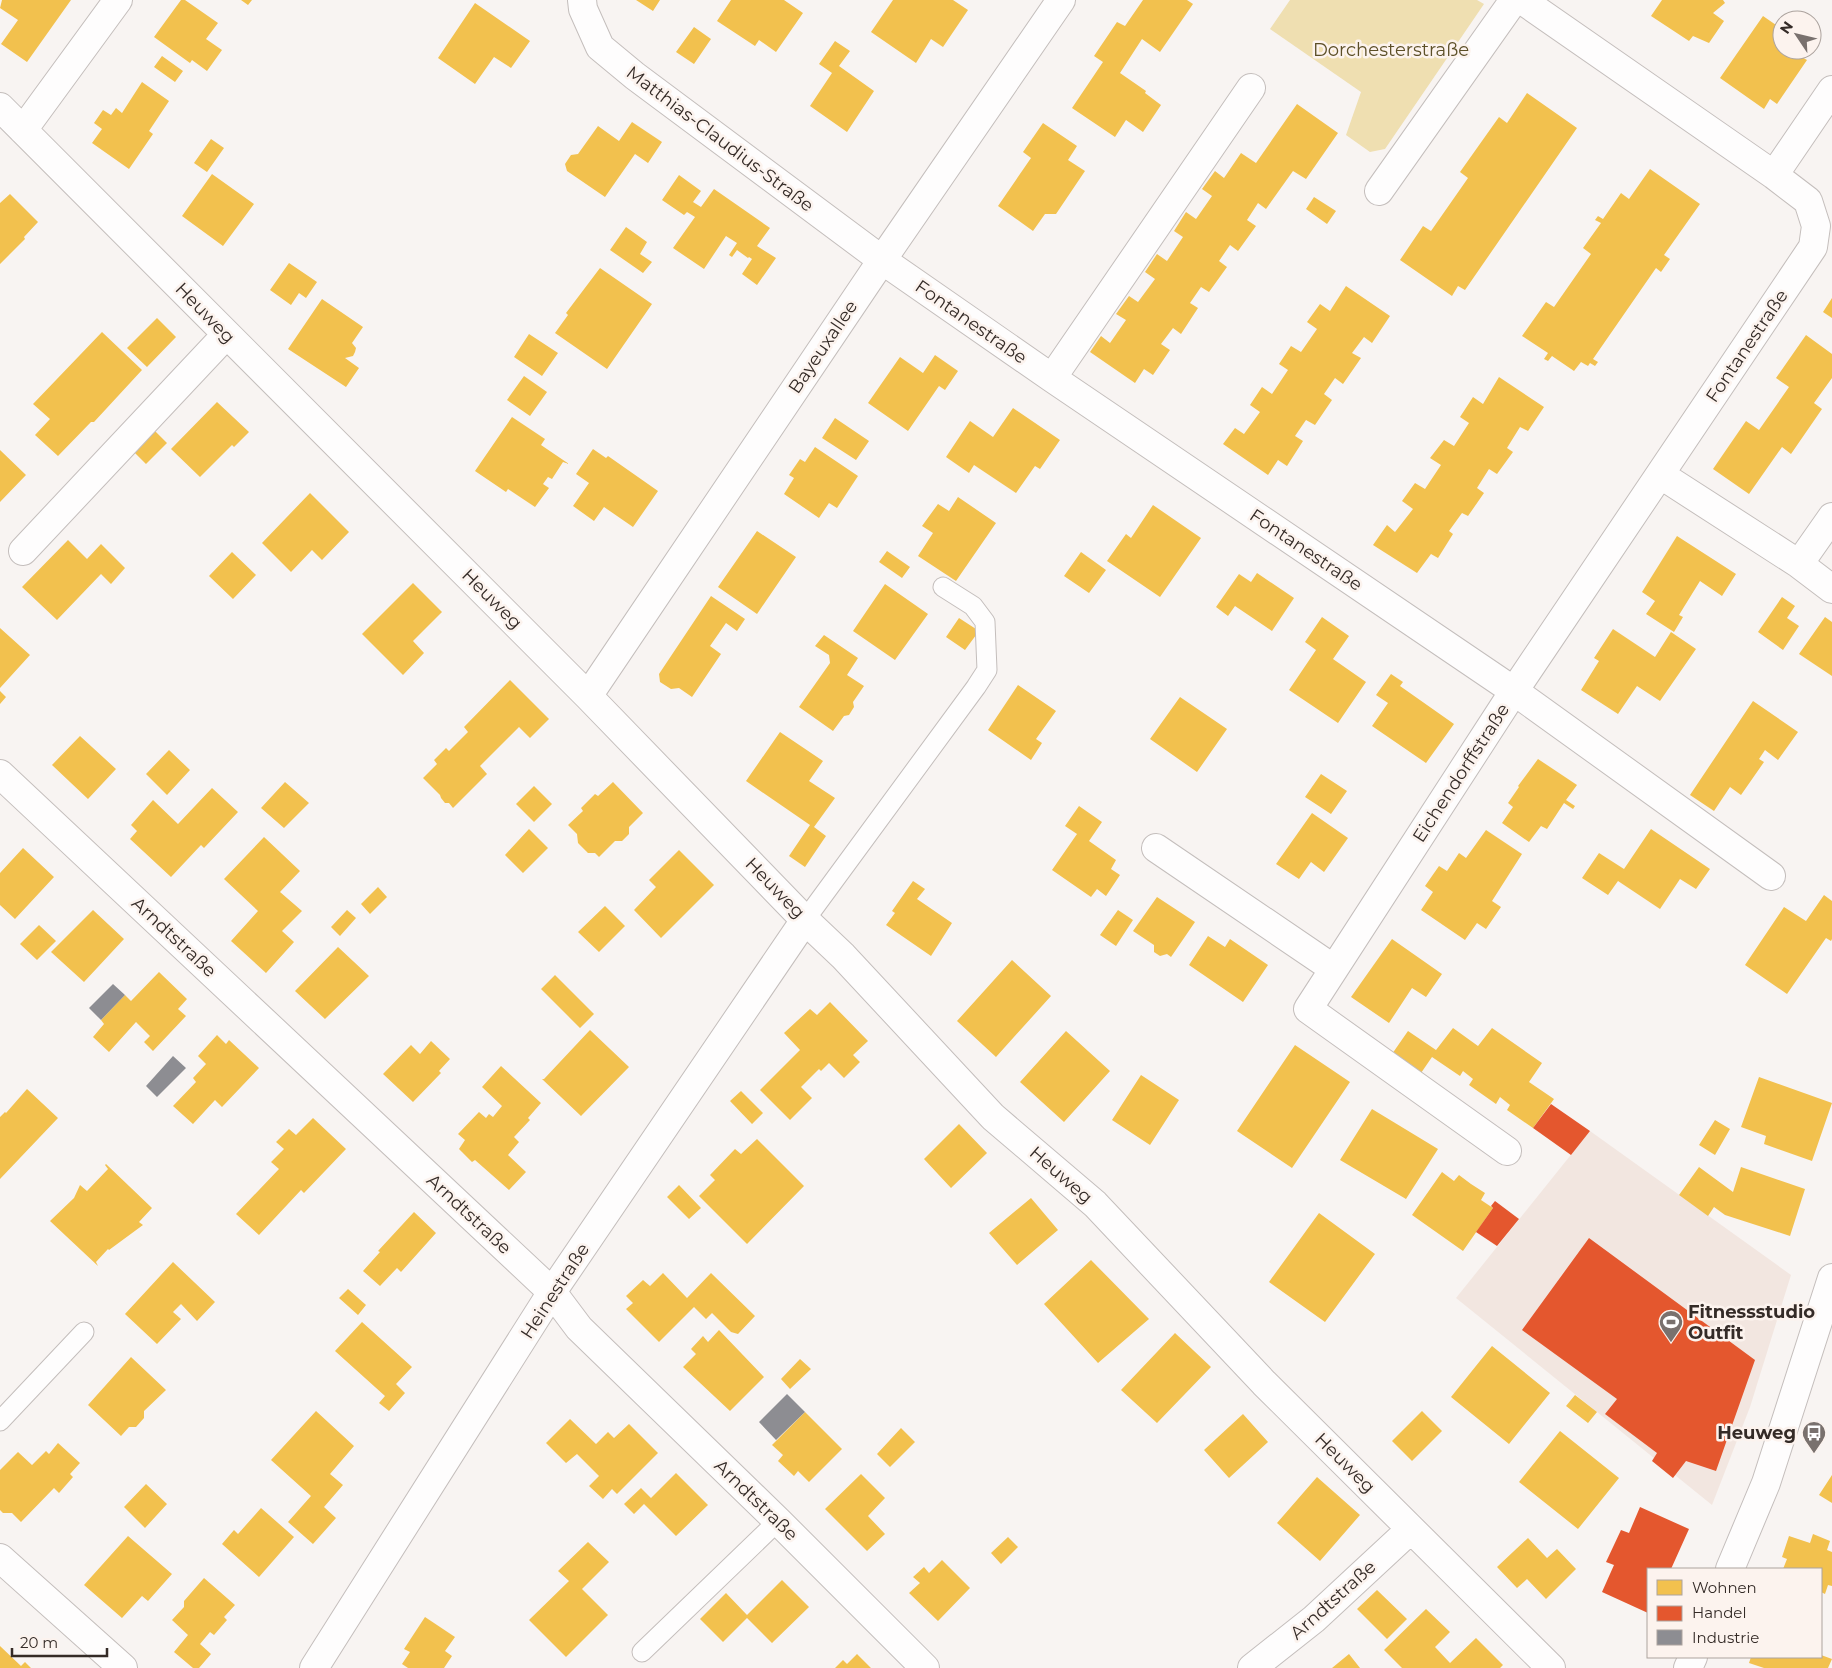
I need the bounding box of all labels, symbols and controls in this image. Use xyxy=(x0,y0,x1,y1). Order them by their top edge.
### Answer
north arrow xyxy=(1772,10,1822,60)
text: N xyxy=(1776,18,1797,37)
park label: Dorchesterstraße xyxy=(1313,39,1469,61)
street label: Matthias-Claudius-Straße xyxy=(622,61,818,217)
street label: Fontanestraße xyxy=(911,275,1031,369)
street label: Heuweg xyxy=(171,278,239,348)
street label: Fontanestraße xyxy=(1701,285,1793,407)
street label: Bayeuxallee xyxy=(784,296,862,398)
street label: Fontanestraße xyxy=(1245,504,1367,596)
street label: Heuweg xyxy=(457,564,527,634)
street label: Eichendorffstraße xyxy=(1408,699,1514,847)
street label: Heuweg xyxy=(741,853,809,923)
street label: Arndtstraße xyxy=(127,892,221,982)
street label: Heuweg xyxy=(1025,1142,1097,1208)
street label: Arndtstraße xyxy=(422,1169,516,1259)
street label: Heinestraße xyxy=(516,1239,594,1343)
place label: Fitnessstudio Outfit xyxy=(1688,1301,1815,1344)
sports icon: Fitnessstudio Outfit xyxy=(1658,1309,1684,1343)
bus stop icon: Heuweg xyxy=(1801,1420,1827,1454)
place label: Heuweg xyxy=(1717,1422,1796,1444)
street label: Heuweg xyxy=(1310,1428,1380,1498)
street label: Arndtstraße xyxy=(710,1455,802,1545)
street label: Arndtstraße xyxy=(1286,1556,1380,1644)
legend xyxy=(1647,1568,1822,1658)
text: Wohnen xyxy=(1692,1578,1757,1597)
text: Handel xyxy=(1692,1603,1746,1622)
scale bar xyxy=(12,1626,108,1658)
text: Industrie xyxy=(1692,1628,1759,1647)
text: 20 m xyxy=(20,1633,58,1652)

